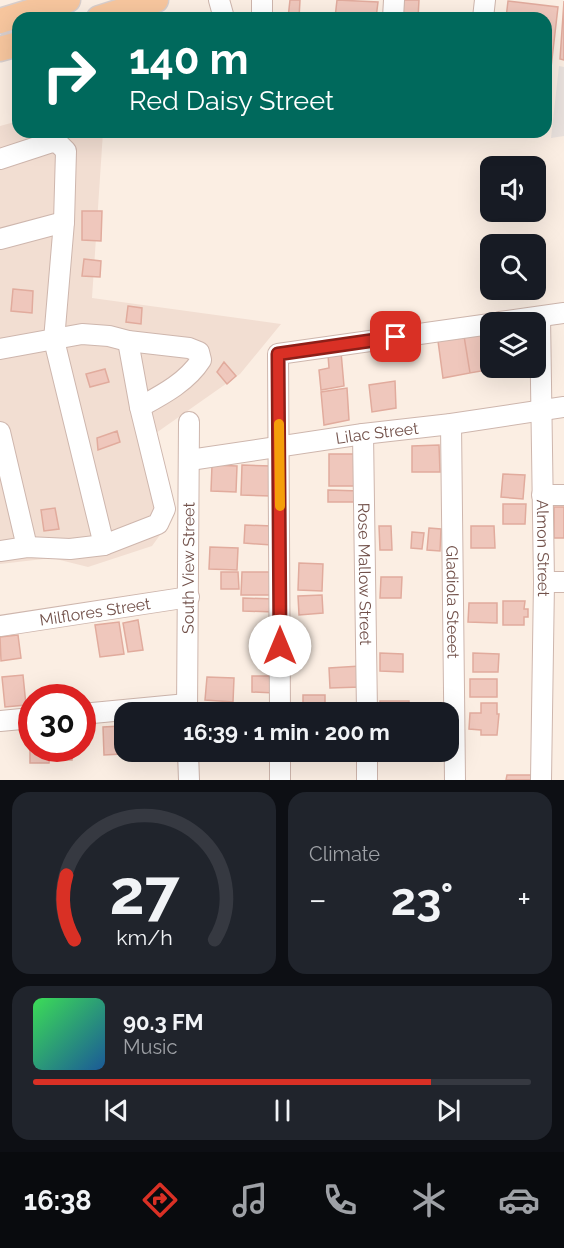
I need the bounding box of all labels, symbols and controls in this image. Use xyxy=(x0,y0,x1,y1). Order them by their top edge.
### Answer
text: 140 m xyxy=(129,35,249,84)
icon: right xyxy=(30,36,108,114)
text: Red Daisy Street xyxy=(129,85,334,116)
map controls xyxy=(480,156,546,378)
button: sound xyxy=(480,156,546,222)
button: search xyxy=(480,234,546,300)
pin xyxy=(370,311,421,362)
button: layers xyxy=(480,312,546,378)
icon: arrive xyxy=(379,320,412,353)
street label: Lilac Street xyxy=(334,418,420,447)
street label: Almon Street xyxy=(533,499,554,597)
street label: South View Street xyxy=(178,501,198,634)
street label: Rose Mallow Street xyxy=(354,503,376,646)
street label: Gladiola Steeet xyxy=(443,545,463,659)
street label: Milflores Street xyxy=(38,593,152,629)
position arrow xyxy=(248,614,312,678)
speed limit sign: 30 xyxy=(18,684,96,762)
text: 16:39 · 1 min · 200 m xyxy=(183,719,390,745)
text: Climate xyxy=(309,842,380,866)
text: 27 xyxy=(109,855,180,929)
text: 23° xyxy=(391,873,453,926)
text: − xyxy=(309,880,327,919)
text: + xyxy=(517,880,531,919)
text: km/h xyxy=(116,925,172,950)
text: 90.3 FM xyxy=(123,1009,204,1035)
text: Music xyxy=(123,1035,177,1059)
icon: previous xyxy=(100,1094,133,1127)
icon: pause xyxy=(266,1094,299,1127)
icon: next xyxy=(432,1094,465,1127)
icon: directions xyxy=(139,1179,181,1221)
icon: music xyxy=(229,1179,271,1221)
icon: phone xyxy=(319,1179,361,1221)
icon: climate xyxy=(408,1179,450,1221)
icon: car xyxy=(498,1179,540,1221)
text: 16:38 xyxy=(24,1185,92,1216)

